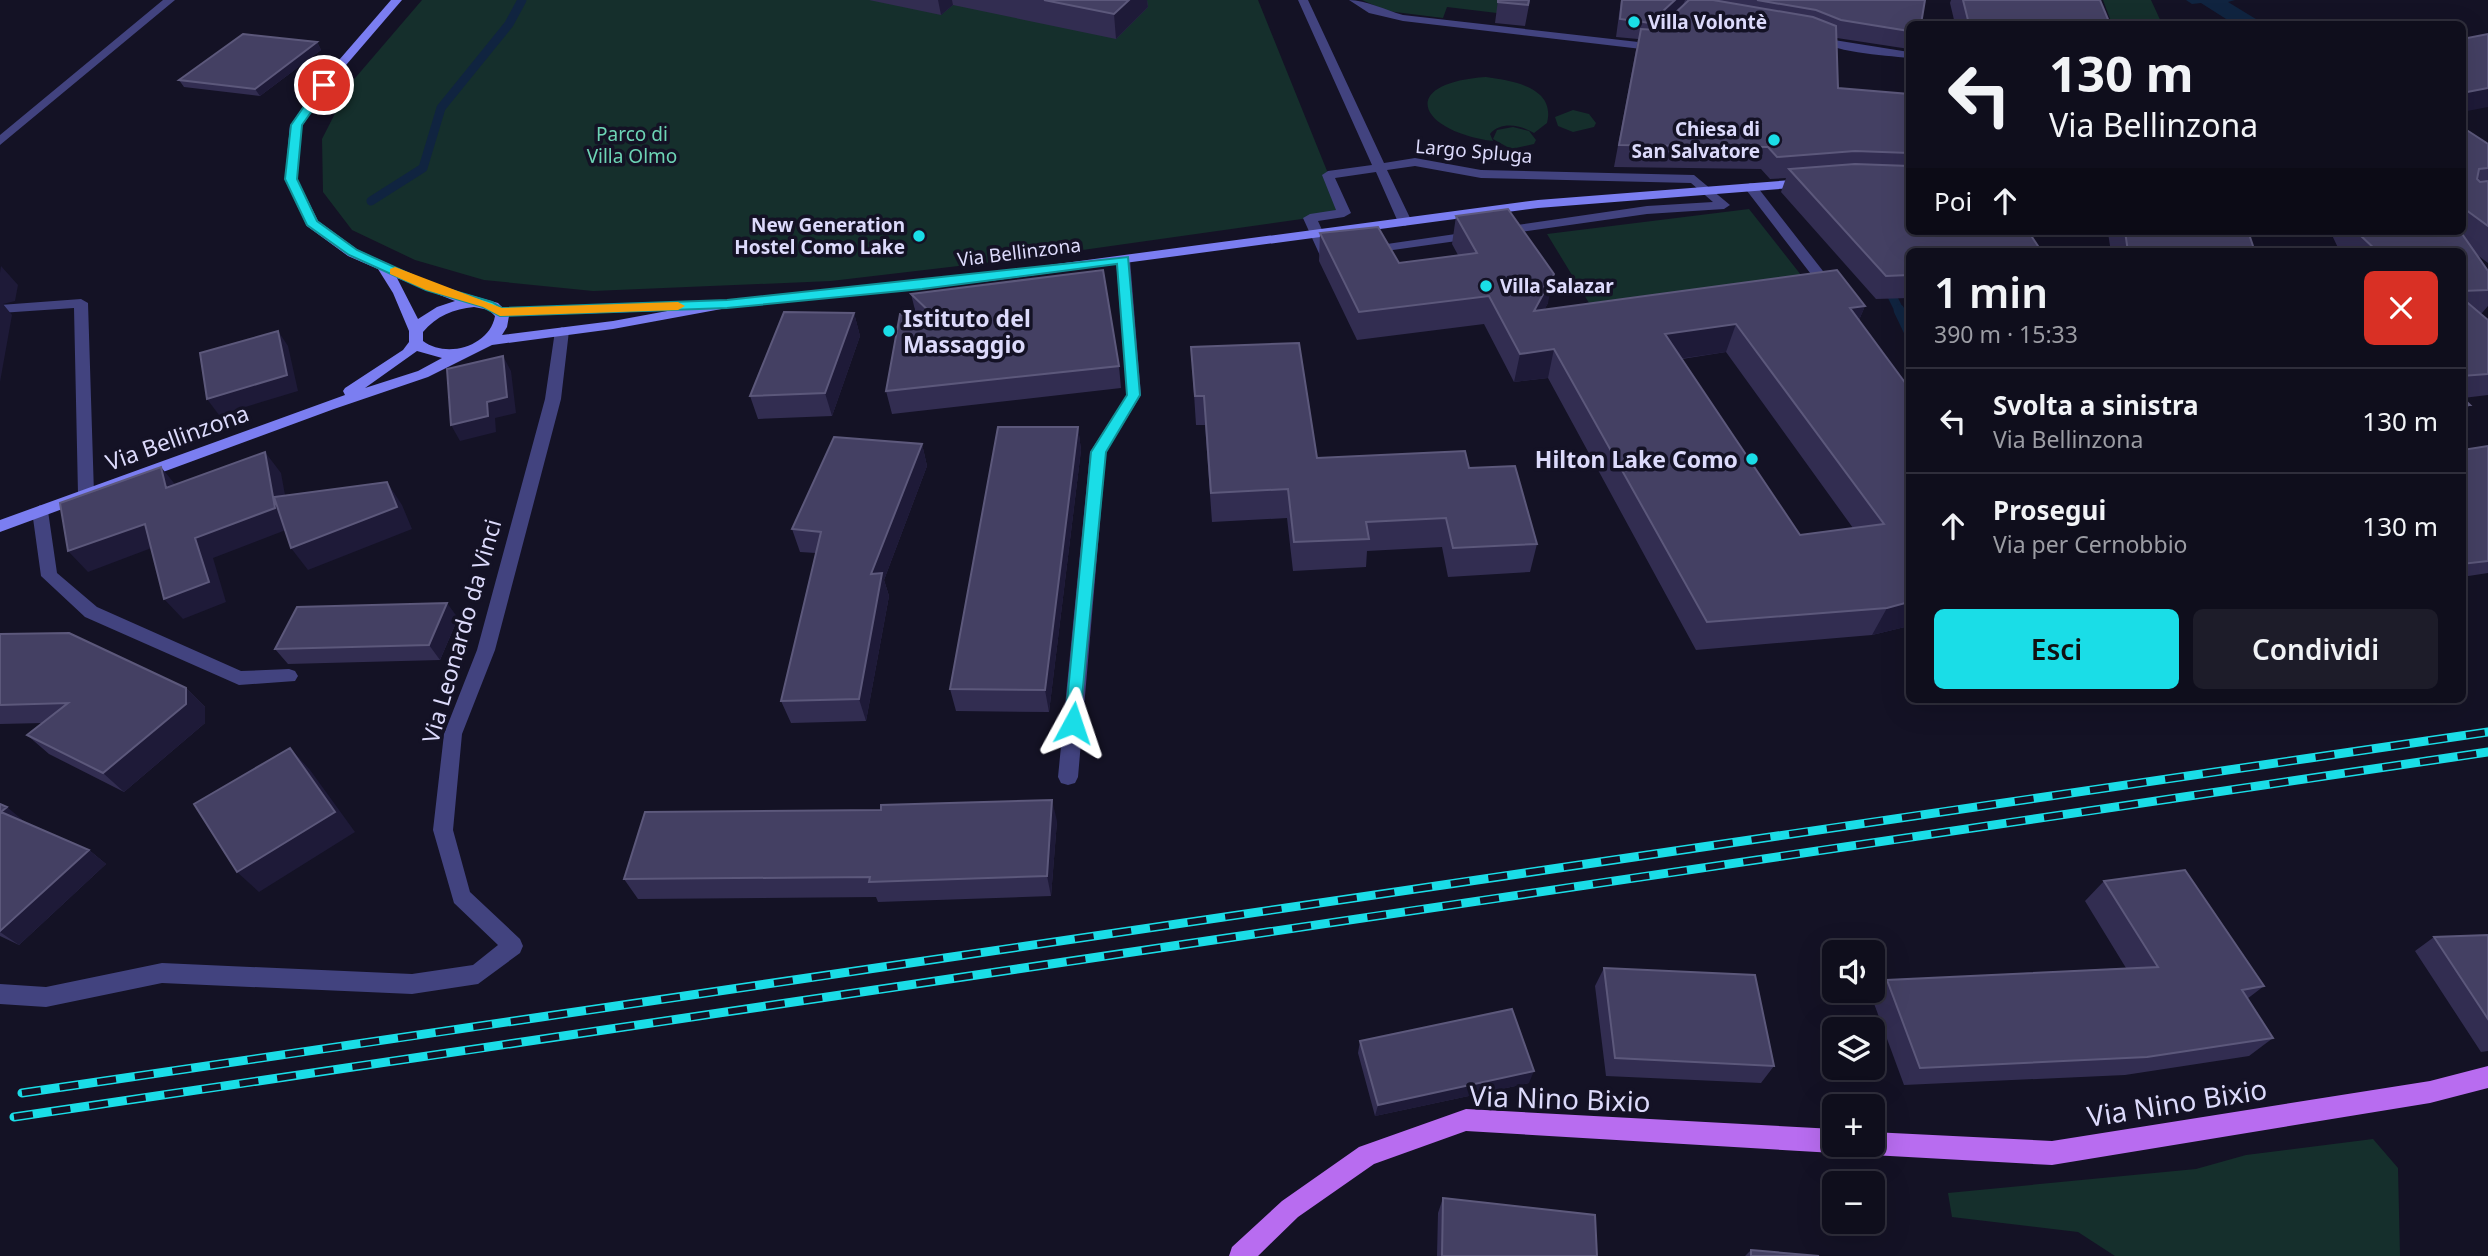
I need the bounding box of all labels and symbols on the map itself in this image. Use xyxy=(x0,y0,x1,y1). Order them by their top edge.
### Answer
place label: Villa Volontè xyxy=(1648,9,1767,35)
marker: Villa Volontè xyxy=(1626,14,1642,30)
pin xyxy=(294,55,354,115)
place label: Chiesa di San Salvatore xyxy=(1632,116,1760,164)
park label: Parco di Villa Olmo xyxy=(587,121,677,169)
marker: Chiesa di San Salvatore xyxy=(1766,132,1782,148)
street label: Largo Spluga xyxy=(1414,133,1534,169)
place label: New Generation Hostel Como Lake xyxy=(734,212,905,260)
marker: New Generation Hostel Como Lake xyxy=(911,228,927,244)
street label: Via Bellinzona xyxy=(956,232,1082,272)
place label: Villa Salazar xyxy=(1500,273,1614,299)
marker: Villa Salazar xyxy=(1478,278,1494,294)
place label: Istituto del Massaggio xyxy=(903,302,1031,360)
marker: Istituto del Massaggio xyxy=(881,323,897,339)
street label: Via Bellinzona xyxy=(101,396,253,478)
place label: Hilton Lake Como xyxy=(1535,443,1738,475)
marker: Hilton Lake Como xyxy=(1744,451,1760,467)
street label: Via Leonardo da Vinci xyxy=(414,515,508,747)
position arrow xyxy=(1036,686,1110,760)
street label: Via Nino Bixio xyxy=(2084,1069,2270,1135)
street label: Via Nino Bixio xyxy=(1469,1076,1651,1120)

